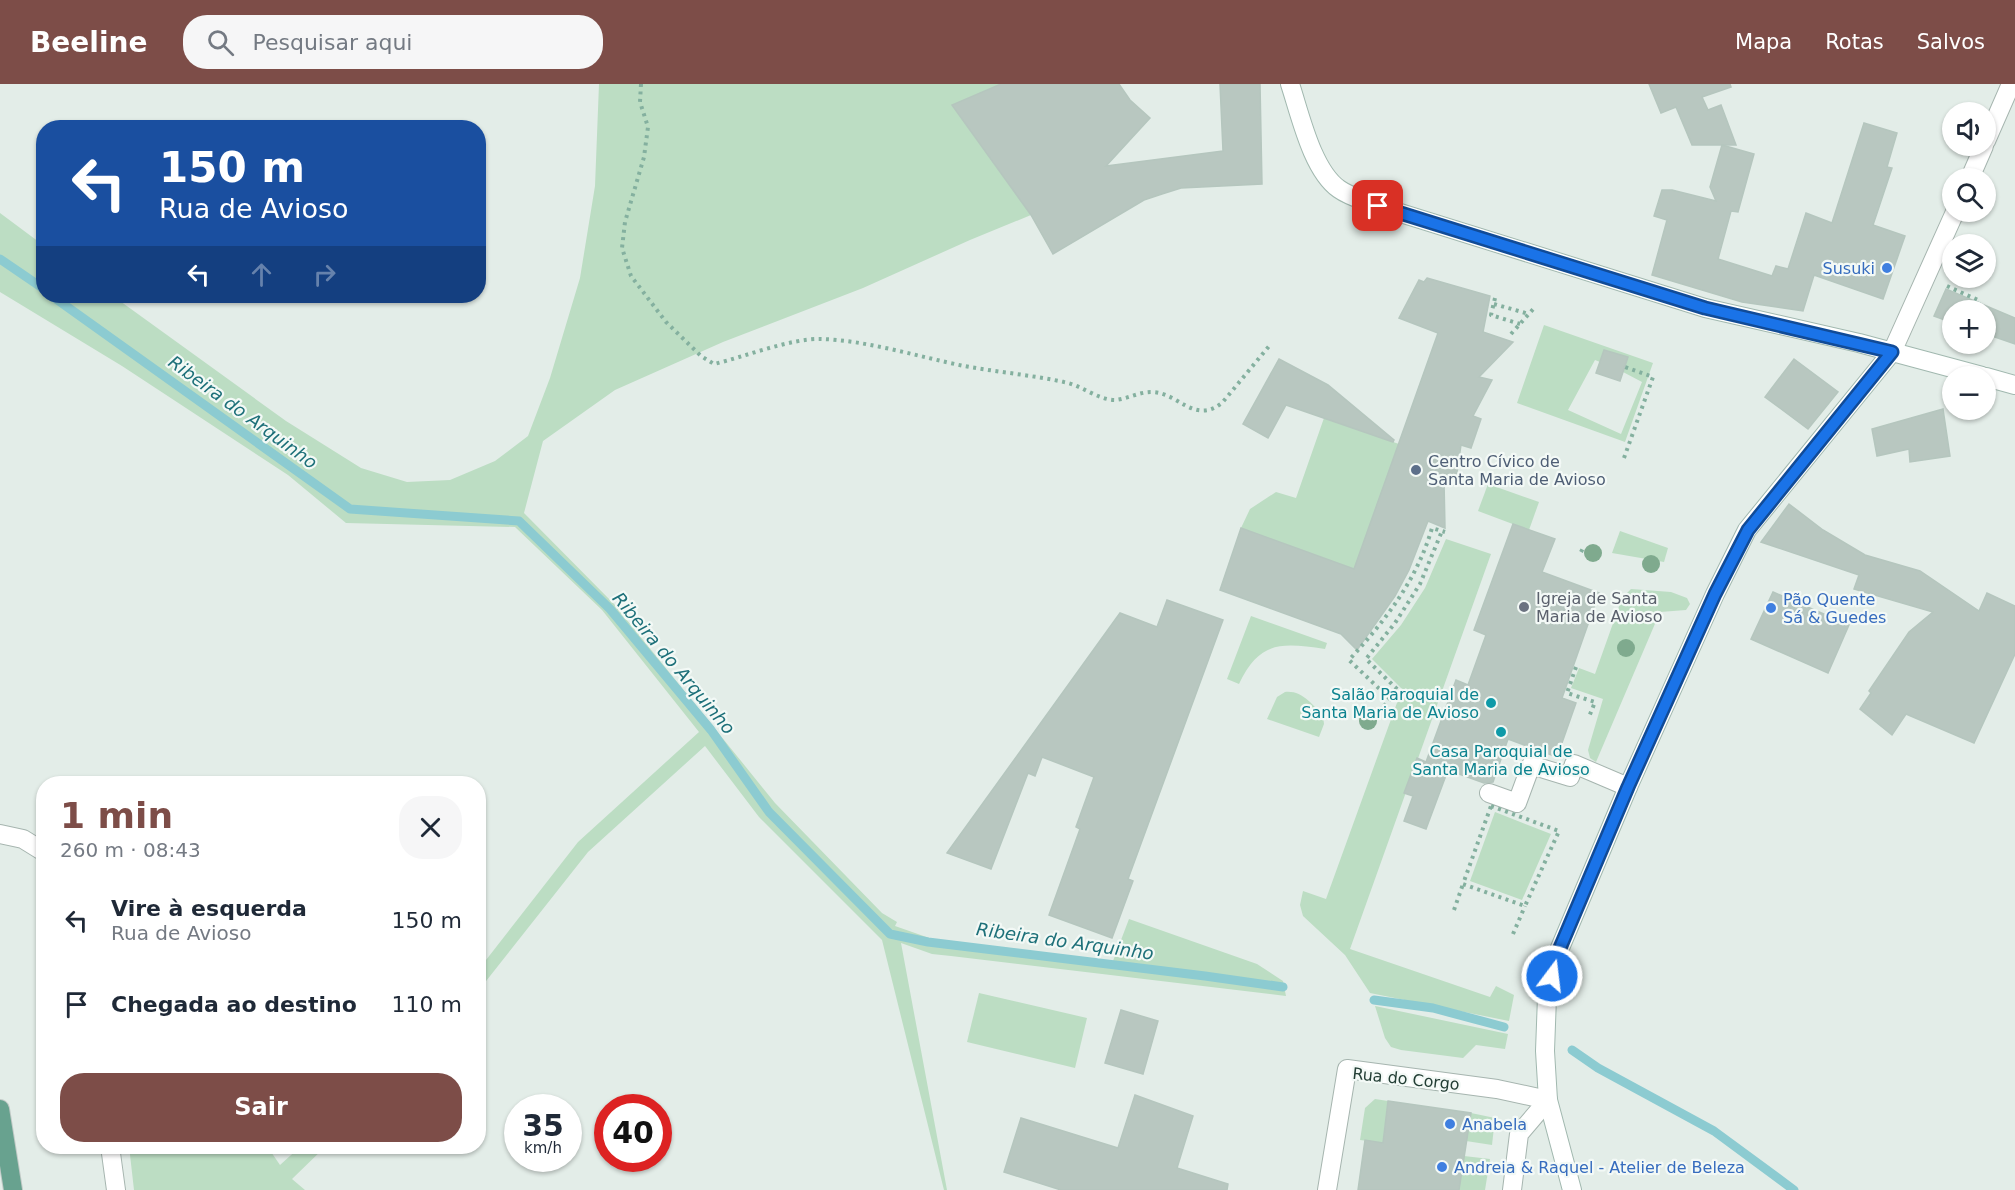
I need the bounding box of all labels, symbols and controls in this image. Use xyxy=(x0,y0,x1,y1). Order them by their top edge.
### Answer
search box xyxy=(183,15,603,69)
text: Beeline xyxy=(30,26,147,59)
icon: search xyxy=(204,26,237,59)
text: Pesquisar aqui xyxy=(252,30,412,55)
text: Mapa xyxy=(1735,30,1792,54)
text: Rotas xyxy=(1825,30,1884,54)
text: Salvos xyxy=(1917,30,1985,54)
map controls xyxy=(1942,102,1996,420)
button: sound xyxy=(1942,102,1996,156)
text: 150 m xyxy=(159,143,305,192)
icon: left xyxy=(60,144,138,222)
button: search xyxy=(1942,168,1996,222)
pin xyxy=(1352,180,1403,231)
icon: arrive xyxy=(1361,189,1394,222)
text: Rua de Avioso xyxy=(159,193,349,224)
button: layers xyxy=(1942,234,1996,288)
icon: left xyxy=(182,258,215,291)
icon: ahead xyxy=(245,258,278,291)
icon: right xyxy=(308,258,341,291)
place label: Susuki xyxy=(1823,259,1875,278)
marker: Susuki xyxy=(1880,261,1894,275)
button: + xyxy=(1942,300,1996,354)
water label: Ribeira do Arquinho xyxy=(165,351,321,473)
button: − xyxy=(1942,366,1996,420)
place label: Centro Cívico de Santa Maria de Avioso xyxy=(1428,452,1606,489)
marker: Centro Cívico de Santa Maria de Avioso xyxy=(1409,463,1423,477)
water label: Ribeira do Arquinho xyxy=(609,588,739,738)
place label: Igreja de Santa Maria de Avioso xyxy=(1536,589,1662,626)
place label: Pão Quente Sá & Guedes xyxy=(1783,590,1886,627)
marker: Igreja de Santa Maria de Avioso xyxy=(1517,600,1531,614)
marker: Pão Quente Sá & Guedes xyxy=(1764,601,1778,615)
place label: Salão Paroquial de Santa Maria de Avioso xyxy=(1301,685,1479,722)
marker: Salão Paroquial de Santa Maria de Avioso xyxy=(1484,696,1498,710)
marker: Casa Paroquial de Santa Maria de Avioso xyxy=(1494,725,1508,739)
place label: Casa Paroquial de Santa Maria de Avioso xyxy=(1412,742,1590,779)
text: 1 min xyxy=(60,795,173,836)
button: close xyxy=(399,796,462,859)
text: 260 m · 08:43 xyxy=(60,838,201,862)
text: Vire à esquerda xyxy=(111,896,307,921)
icon: left xyxy=(60,904,93,937)
text: 150 m xyxy=(392,908,462,933)
water label: Ribeira do Arquinho xyxy=(975,918,1155,964)
text: Rua de Avioso xyxy=(111,921,251,945)
position arrow xyxy=(1520,944,1584,1008)
icon: arrive xyxy=(60,988,93,1021)
text: Chegada ao destino xyxy=(111,992,357,1017)
text: 110 m xyxy=(392,992,462,1017)
street label: Rua do Corgo xyxy=(1351,1064,1461,1094)
button: Sair xyxy=(60,1073,462,1142)
speed limit sign: 40 xyxy=(594,1094,672,1172)
text: 35 xyxy=(522,1108,564,1143)
place label: Anabela xyxy=(1462,1115,1527,1134)
marker: Anabela xyxy=(1443,1117,1457,1131)
text: km/h xyxy=(524,1139,562,1157)
place label: Andreia & Raquel - Atelier de Beleza xyxy=(1454,1158,1745,1177)
marker: Andreia & Raquel - Atelier de Beleza xyxy=(1435,1160,1449,1174)

